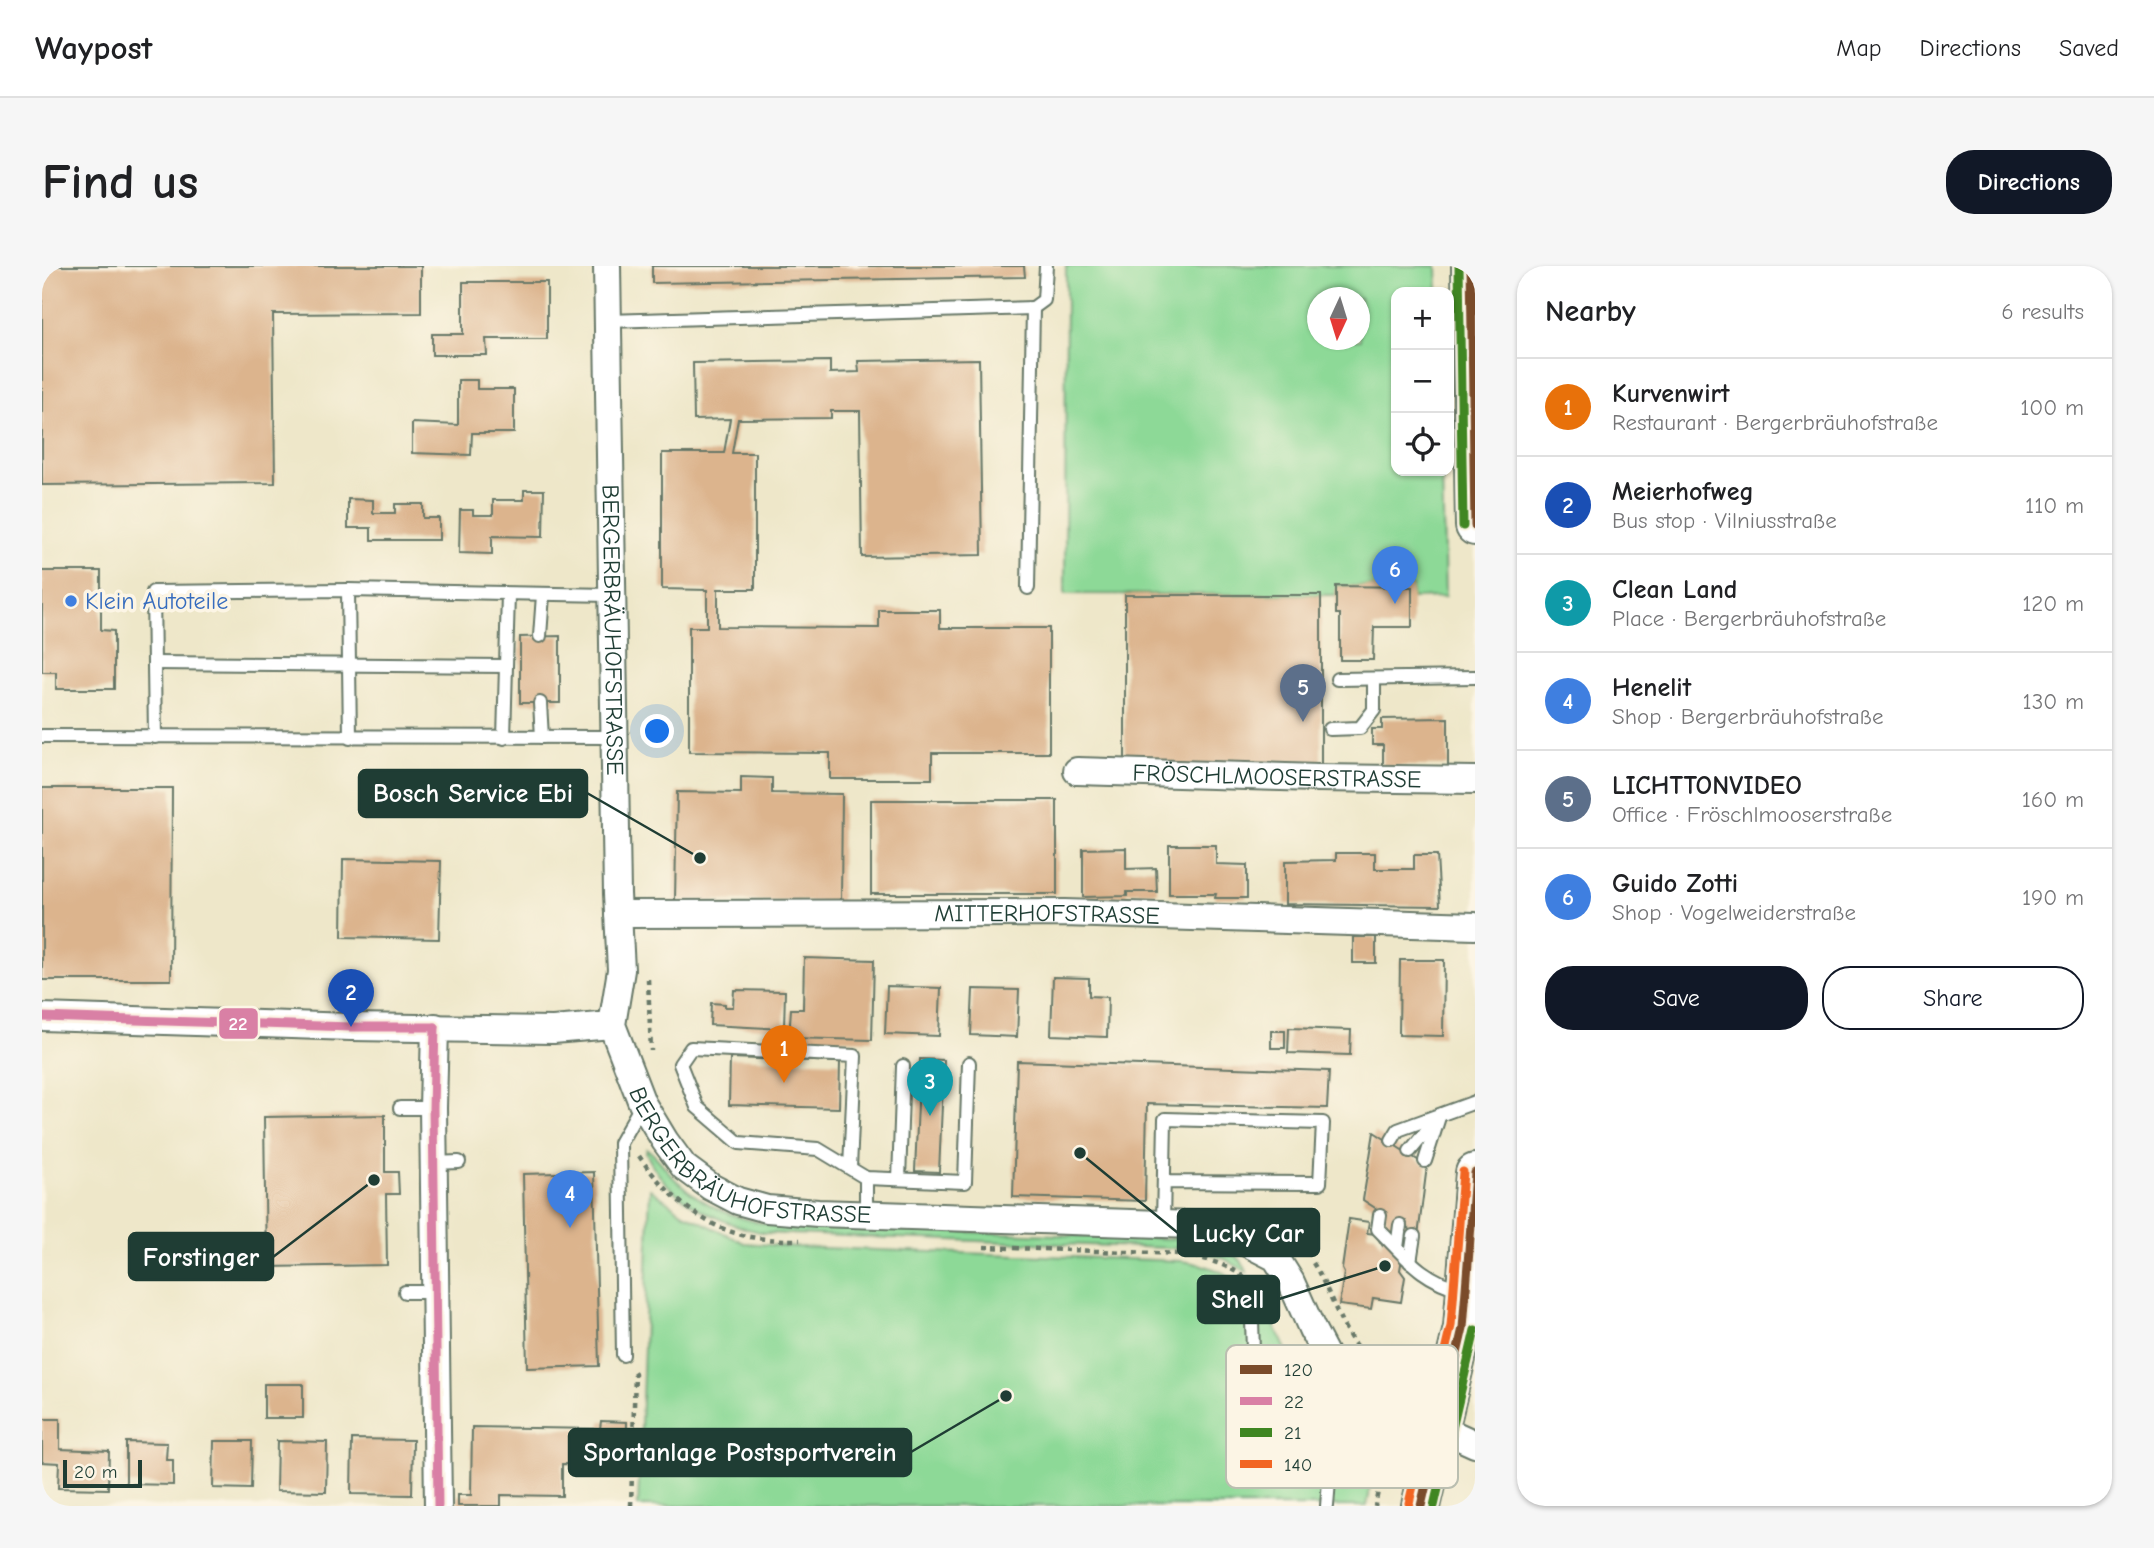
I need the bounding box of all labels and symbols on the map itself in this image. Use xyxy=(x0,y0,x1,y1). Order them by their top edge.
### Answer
north arrow xyxy=(1307,287,1370,350)
street label: BERGERBRÄUHOFSTRASSE xyxy=(596,484,629,776)
pin: 6 xyxy=(1372,546,1418,604)
place label: Klein Autoteile xyxy=(85,587,228,615)
marker: Klein Autoteile xyxy=(63,593,79,609)
pin: 5 xyxy=(1280,664,1326,722)
your location xyxy=(640,714,674,748)
street label: FRÖSCHLMOOSERSTRASSE xyxy=(1132,759,1422,793)
callout: Bosch Service Ebi xyxy=(359,770,587,817)
text: Bosch Service Ebi xyxy=(373,779,573,809)
street label: MITTERHOFSTRASSE xyxy=(934,899,1160,930)
pin: 2 xyxy=(328,969,374,1027)
line badge: 22 xyxy=(218,1007,259,1040)
text: 22 xyxy=(229,1013,247,1035)
pin: 1 xyxy=(761,1025,807,1083)
pin: 3 xyxy=(907,1058,953,1116)
street label: BERGERBRÄUHOFSTRASSE xyxy=(623,1083,872,1229)
pin: 4 xyxy=(547,1170,593,1228)
callout: Lucky Car xyxy=(1178,1209,1319,1256)
text: Lucky Car xyxy=(1192,1219,1305,1249)
callout: Forstinger xyxy=(129,1233,273,1280)
text: Forstinger xyxy=(143,1243,260,1273)
callout: Shell xyxy=(1198,1276,1279,1323)
text: Shell xyxy=(1212,1285,1264,1315)
legend xyxy=(1226,1345,1458,1488)
text: 120 xyxy=(1284,1359,1313,1381)
text: 22 xyxy=(1284,1391,1304,1413)
text: 21 xyxy=(1284,1422,1301,1444)
callout: Sportanlage Postsportverein xyxy=(569,1429,911,1476)
text: Sportanlage Postsportverein xyxy=(583,1438,897,1468)
text: 140 xyxy=(1284,1454,1312,1476)
scale bar xyxy=(63,1457,142,1489)

